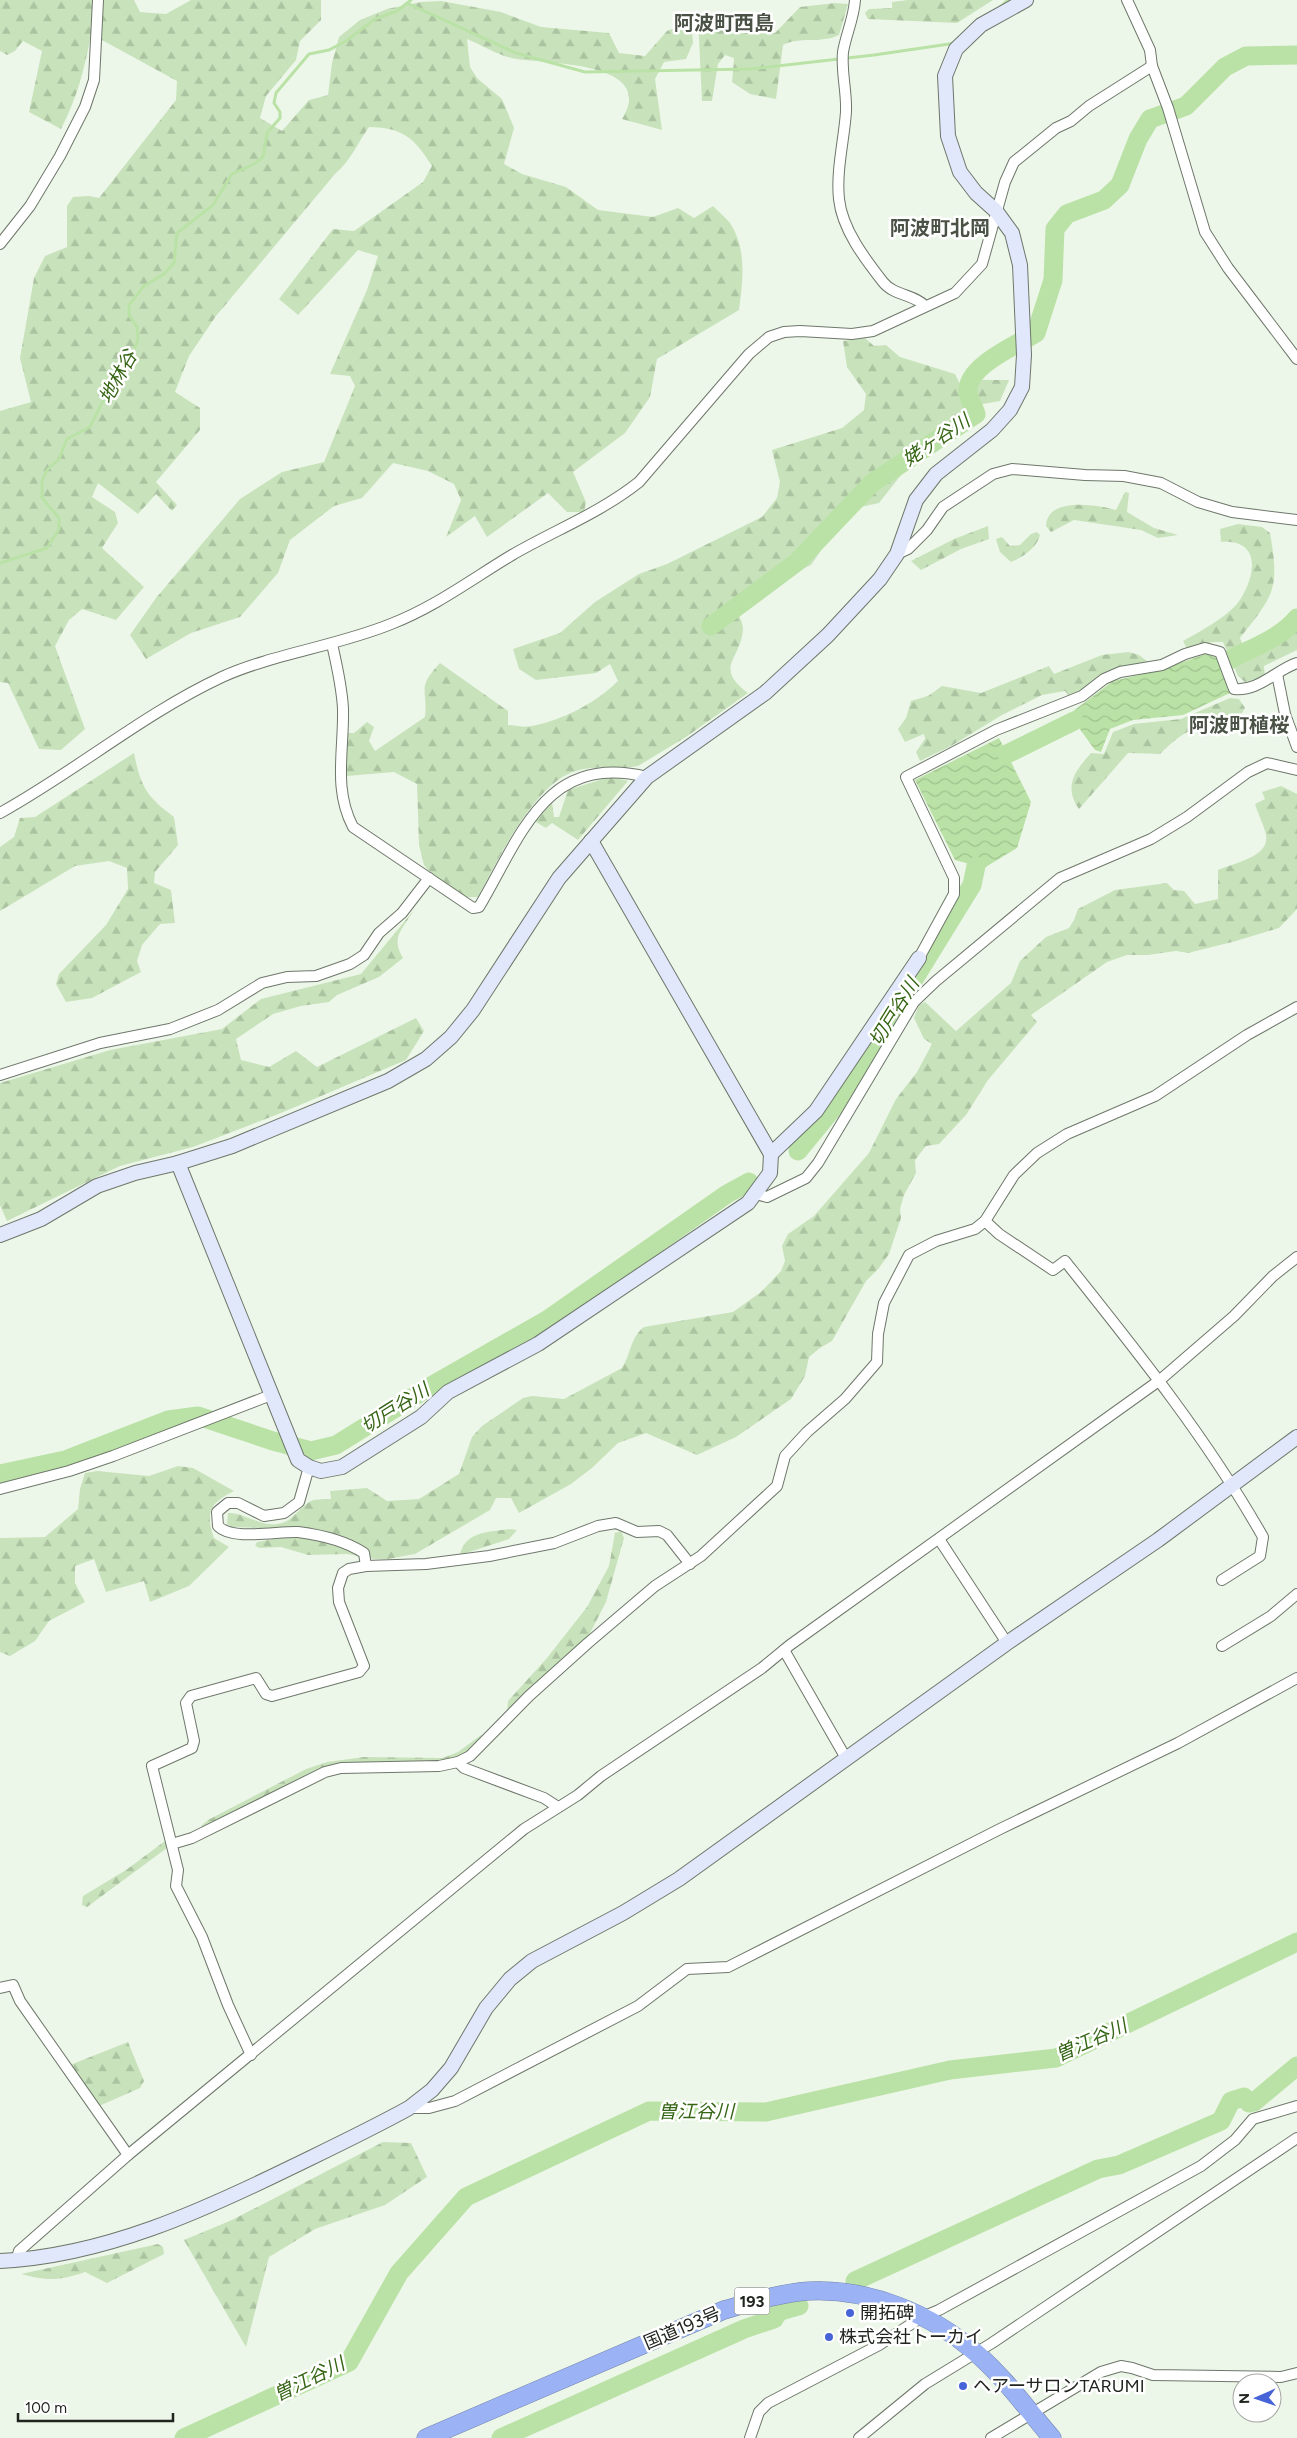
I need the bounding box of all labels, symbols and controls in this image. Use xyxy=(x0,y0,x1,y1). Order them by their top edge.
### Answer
district label: 阿波町西島 xyxy=(674,11,774,35)
district label: 阿波町北岡 xyxy=(890,216,990,240)
water label: 地林谷 xyxy=(94,345,143,408)
water label: 姥ヶ谷川 xyxy=(898,408,976,471)
district label: 阿波町植桜 xyxy=(1189,713,1289,737)
water label: 切戸谷川 xyxy=(864,972,925,1050)
water label: 切戸谷川 xyxy=(357,1377,435,1438)
water label: 曽江谷川 xyxy=(1052,2013,1132,2066)
water label: 曽江谷川 xyxy=(658,2100,736,2123)
road number: 193 xyxy=(734,2288,770,2314)
street label: 国道193号 xyxy=(640,2302,724,2354)
place label: 開拓碑 xyxy=(860,2302,914,2324)
marker: 開拓碑 xyxy=(844,2307,856,2319)
place label: 株式会社トーカイ xyxy=(839,2326,983,2348)
marker: 株式会社トーカイ xyxy=(823,2331,835,2343)
water label: 曽江谷川 xyxy=(270,2351,350,2406)
north arrow xyxy=(1232,2373,1282,2423)
place label: ヘアーサロンTARUMI xyxy=(973,2375,1145,2397)
marker: ヘアーサロンTARUMI xyxy=(957,2380,969,2392)
scale bar xyxy=(18,2390,172,2422)
text: N xyxy=(1236,2393,1253,2404)
text: 100 m xyxy=(25,2399,67,2417)

